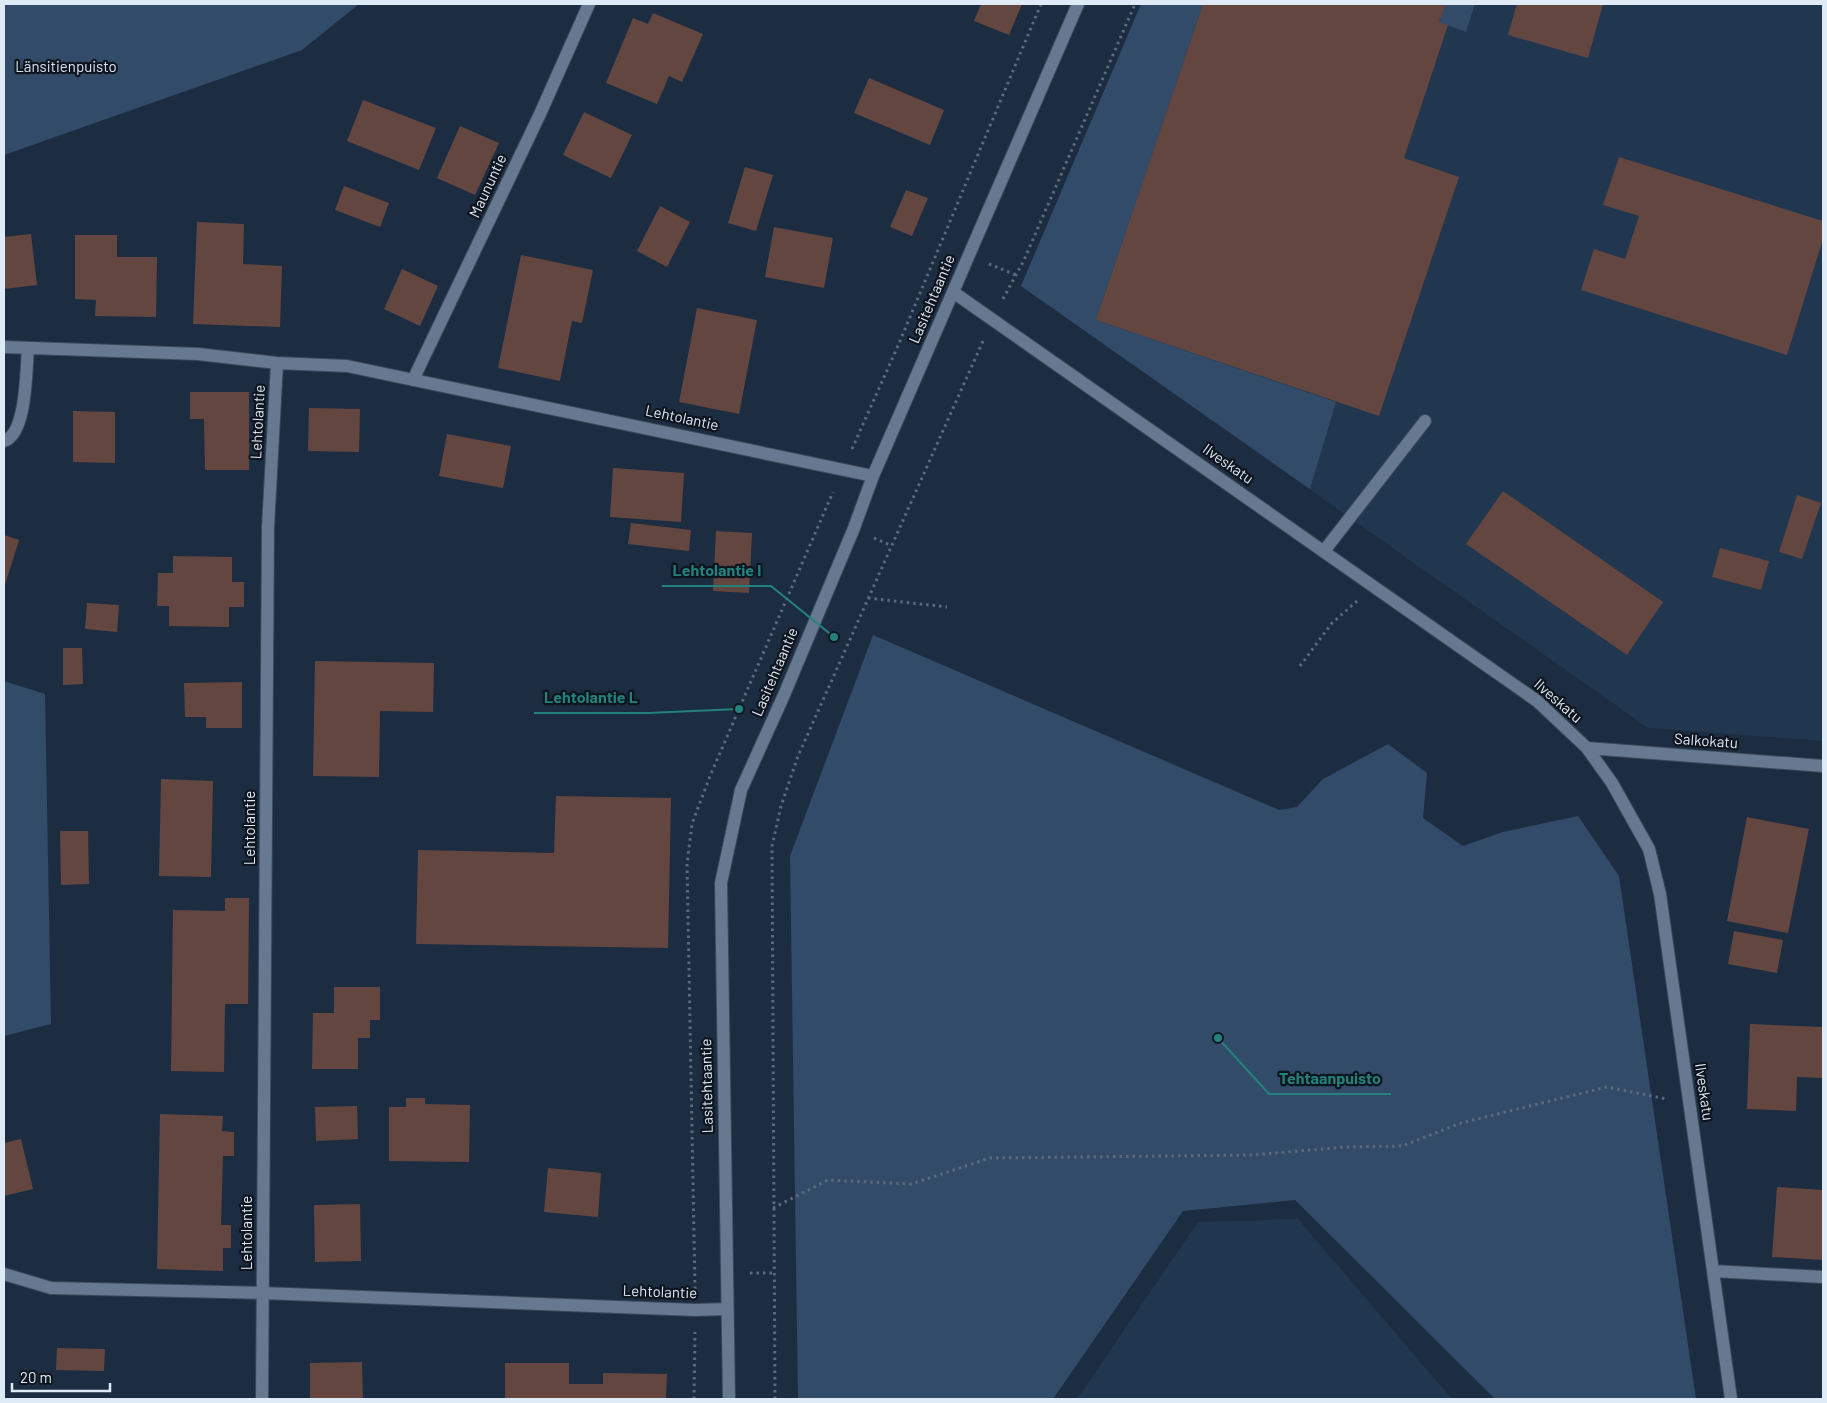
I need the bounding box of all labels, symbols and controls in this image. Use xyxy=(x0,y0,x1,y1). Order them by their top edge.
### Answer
park label: Länsitienpuisto xyxy=(15,57,117,75)
street label: Maununtie xyxy=(465,151,510,220)
street label: Lasitehtaantie xyxy=(904,252,958,346)
street label: Lehtolantie xyxy=(246,384,268,460)
street label: Lehtolantie xyxy=(644,400,721,434)
street label: Ilveskatu xyxy=(1200,439,1257,487)
callout: Lehtolantie I xyxy=(662,555,771,586)
text: Lehtolantie I xyxy=(673,560,761,579)
street label: Lasitehtaantie xyxy=(747,625,801,719)
street label: Ilveskatu xyxy=(1531,675,1586,726)
callout: Lehtolantie L xyxy=(534,682,648,713)
text: Lehtolantie L xyxy=(544,687,638,706)
street label: Salkokatu xyxy=(1674,729,1739,751)
street label: Lehtolantie xyxy=(240,791,258,865)
street label: Lasitehtaantie xyxy=(696,1039,716,1134)
street label: Ilveskatu xyxy=(1692,1062,1718,1122)
callout: Tehtaanpuisto xyxy=(1269,1063,1391,1094)
text: Tehtaanpuisto xyxy=(1279,1068,1381,1087)
street label: Lehtolantie xyxy=(237,1196,255,1270)
street label: Lehtolantie xyxy=(622,1281,698,1301)
scale bar xyxy=(12,1360,110,1392)
text: 20 m xyxy=(20,1368,52,1386)

